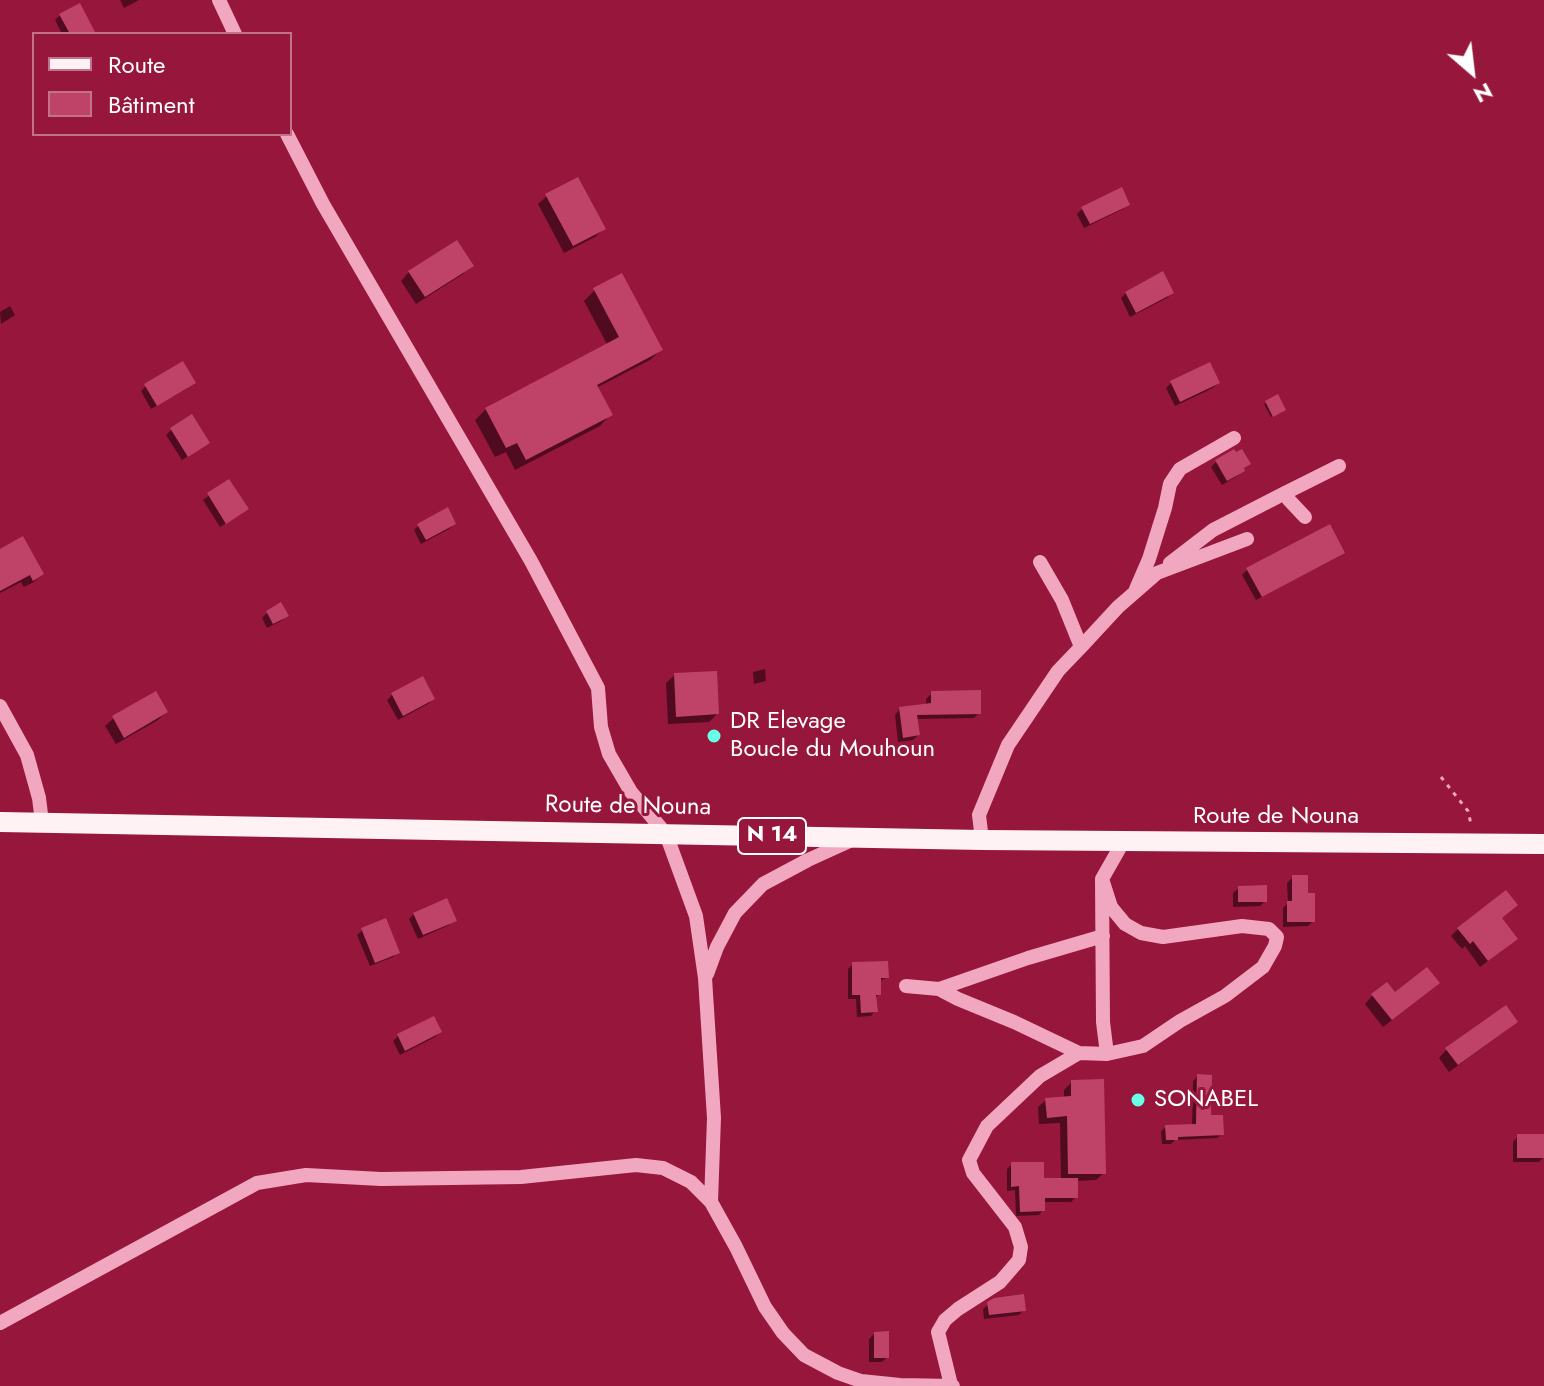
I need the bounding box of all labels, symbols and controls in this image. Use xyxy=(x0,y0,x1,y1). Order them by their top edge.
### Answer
legend xyxy=(32,32,292,136)
north arrow xyxy=(1432,32,1512,112)
text: Route xyxy=(108,47,165,82)
text: N xyxy=(1468,75,1498,111)
text: Bâtiment xyxy=(108,87,194,122)
place label: DR Elevage Boucle du Mouhoun xyxy=(730,708,935,764)
marker: DR Elevage Boucle du Mouhoun xyxy=(705,727,723,745)
street label: Route de Nouna xyxy=(545,791,711,823)
street label: Route de Nouna xyxy=(1193,803,1359,831)
road number: N 14 xyxy=(738,818,806,854)
place label: SONABEL xyxy=(1154,1086,1258,1114)
marker: SONABEL xyxy=(1129,1091,1147,1109)

